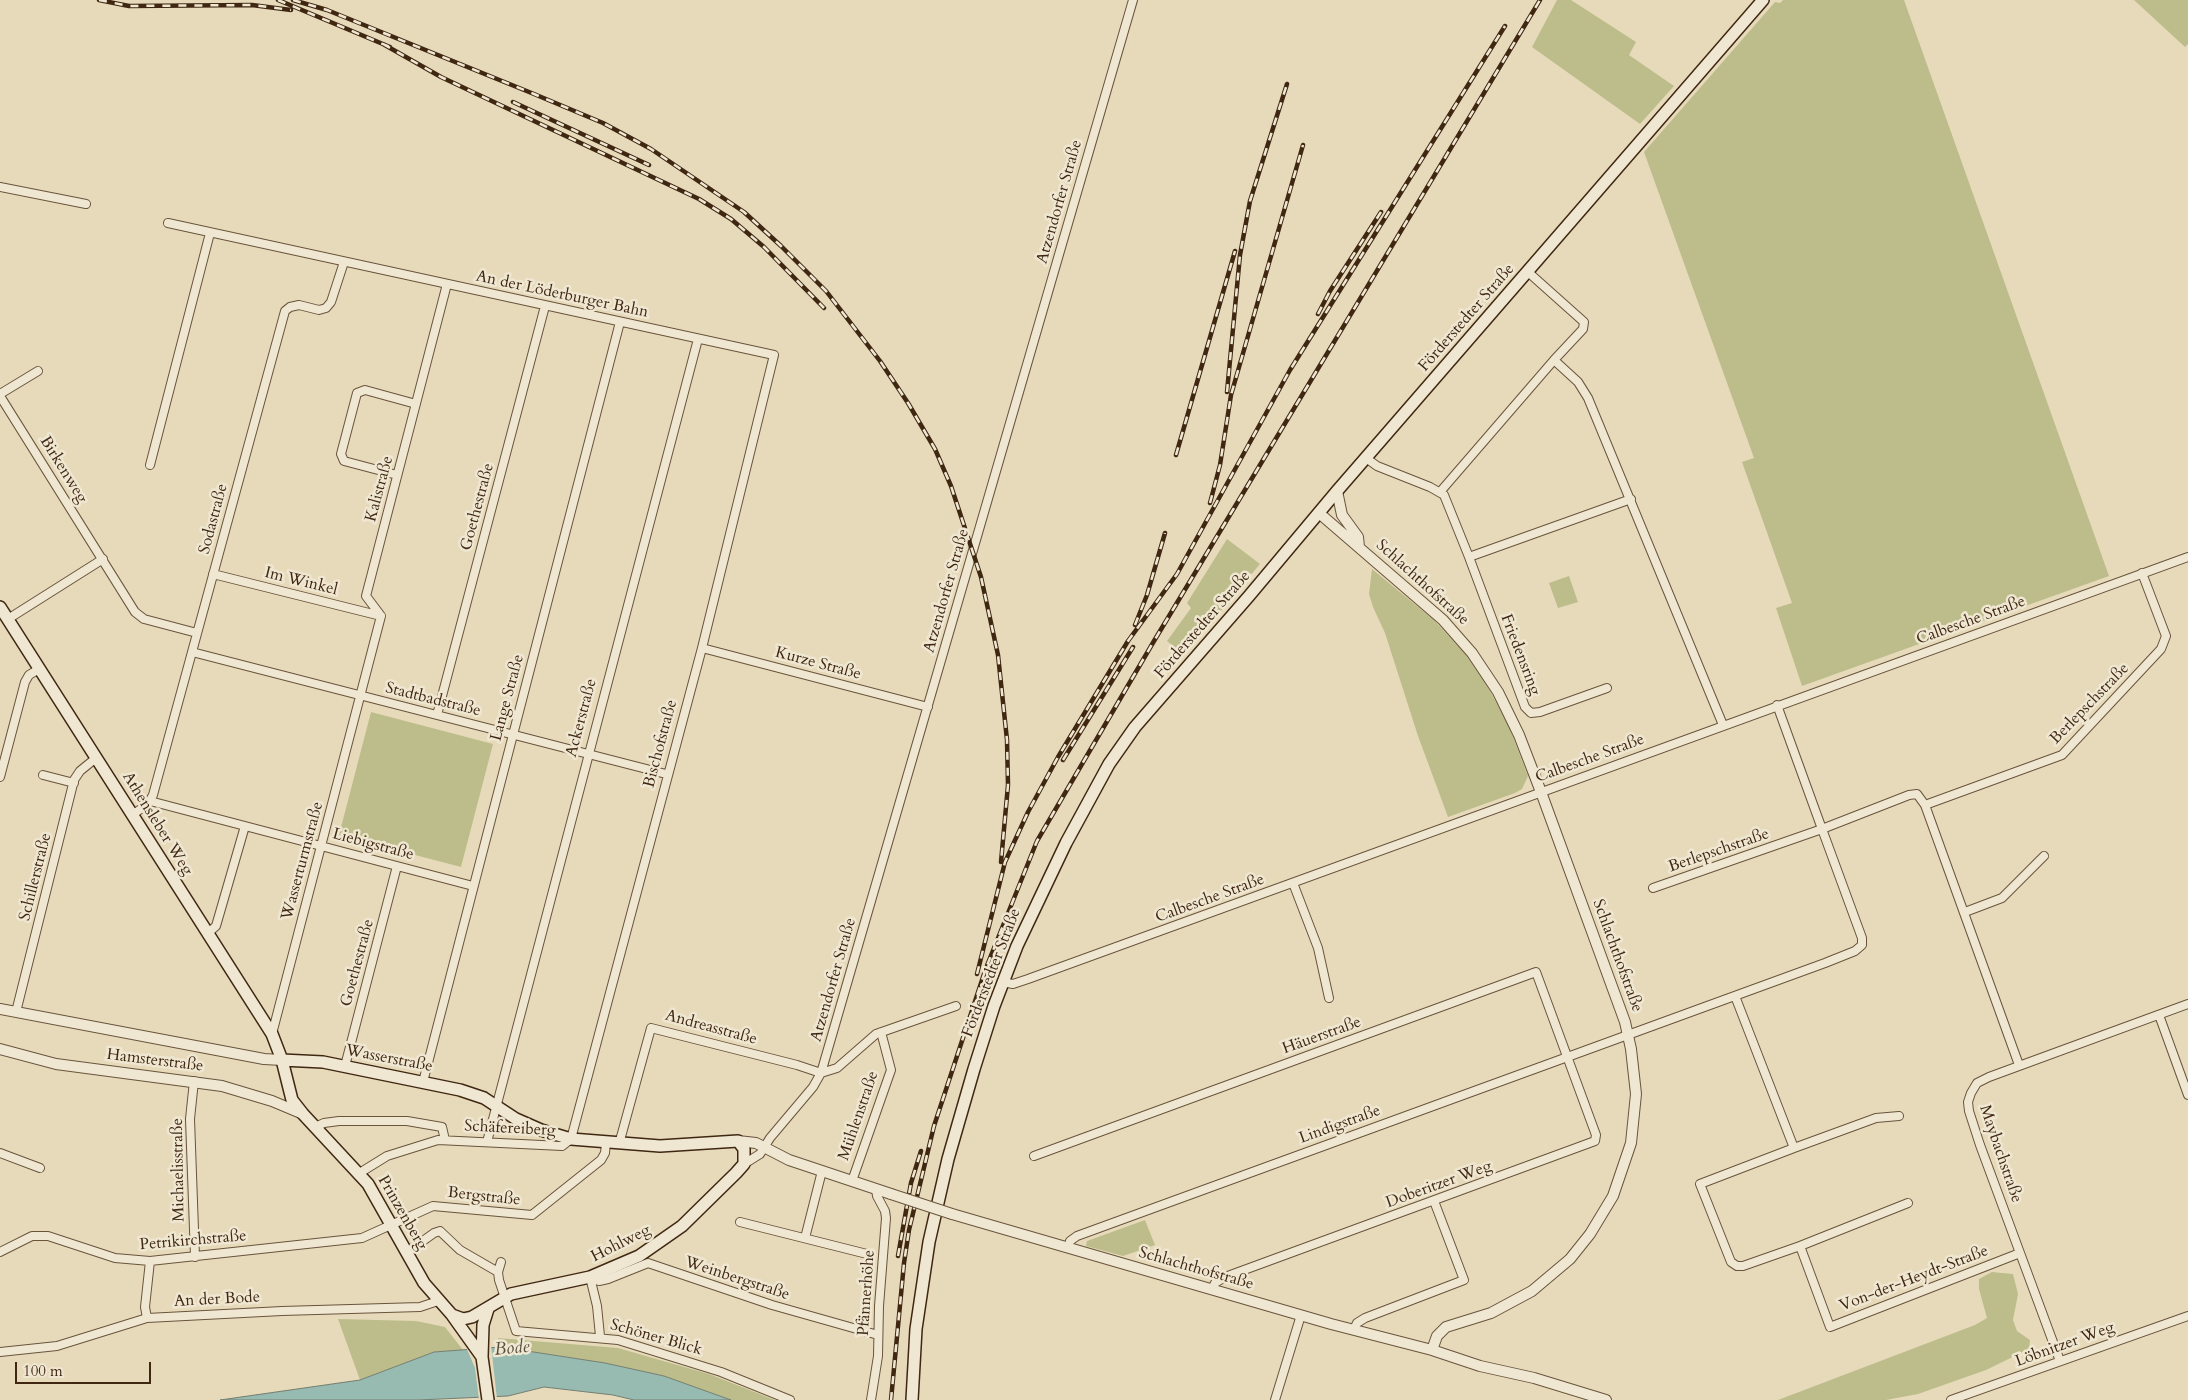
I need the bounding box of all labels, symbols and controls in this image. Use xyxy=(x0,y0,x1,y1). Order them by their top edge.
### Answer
street label: Atzendorfer Straße xyxy=(1033,138,1087,266)
street label: Förderstedter Straße xyxy=(1415,260,1519,376)
street label: An der Löderburger Bahn xyxy=(474,267,650,323)
street label: Birkenweg xyxy=(35,433,91,507)
street label: Kalistraße xyxy=(362,454,398,524)
street label: Goethestraße xyxy=(457,461,499,553)
street label: Sodastraße xyxy=(195,482,233,556)
street label: Atzendorfer Straße xyxy=(920,527,974,655)
street label: Schlachthofstraße xyxy=(1372,536,1472,630)
street label: Im Winkel xyxy=(263,564,339,600)
street label: Förderstedter Straße xyxy=(1151,567,1255,683)
street label: Calbesche Straße xyxy=(1914,592,2028,650)
street label: Friedensring xyxy=(1496,612,1544,698)
street label: Kurze Straße xyxy=(773,643,863,685)
street label: Lange Straße xyxy=(487,653,529,743)
street label: Berlepschstraße xyxy=(2047,659,2133,749)
street label: Ackerstraße xyxy=(562,677,602,759)
street label: Stadtbadstraße xyxy=(383,679,483,721)
street label: Bischofstraße xyxy=(640,698,682,790)
street label: Calbesche Straße xyxy=(1533,730,1647,788)
street label: Athensleber Weg xyxy=(118,769,196,879)
street label: Wasserturmstraße xyxy=(278,800,328,922)
street label: Liebigstraße xyxy=(330,825,416,865)
street label: Berlepschstraße xyxy=(1666,825,1772,877)
street label: Schillerstraße xyxy=(16,831,56,923)
street label: Calbesche Straße xyxy=(1153,870,1267,928)
street label: Schlachthofstraße xyxy=(1588,897,1646,1015)
street label: Förderstedter Straße xyxy=(959,906,1025,1040)
street label: Atzendorfer Straße xyxy=(807,916,861,1044)
street label: Goethestraße xyxy=(337,917,379,1009)
street label: Andreasstraße xyxy=(663,1007,759,1049)
street label: Häuerstraße xyxy=(1280,1013,1364,1059)
street label: Wasserstraße xyxy=(344,1041,434,1077)
street label: Hamsterstraße xyxy=(106,1046,204,1076)
street label: Mühlenstraße xyxy=(835,1069,883,1163)
street label: Lindigstraße xyxy=(1297,1101,1383,1149)
street label: Maybachstraße xyxy=(1974,1103,2026,1205)
street label: Schäfereiberg xyxy=(464,1117,556,1141)
street label: Michaelisstraße xyxy=(168,1118,190,1222)
street label: Doberitzer Weg xyxy=(1383,1157,1495,1213)
street label: Prinzenberg xyxy=(373,1172,431,1254)
street label: Bergstraße xyxy=(447,1184,521,1210)
street label: Hohlweg xyxy=(588,1221,654,1267)
street label: Petrikirchstraße xyxy=(139,1227,247,1255)
street label: Von-der-Heydt-Straße xyxy=(1837,1242,1991,1316)
street label: Schlachthofstraße xyxy=(1136,1243,1256,1295)
street label: Pfännerhöhe xyxy=(854,1249,880,1337)
street label: Weinbergstraße xyxy=(682,1253,792,1305)
street label: An der Bode xyxy=(174,1288,260,1312)
street label: Schöner Blick xyxy=(608,1316,704,1360)
street label: Löbnitzer Weg xyxy=(2013,1318,2117,1372)
water label: Bode xyxy=(493,1337,531,1361)
scale bar xyxy=(18,1352,154,1384)
text: 100 m xyxy=(23,1361,63,1381)

